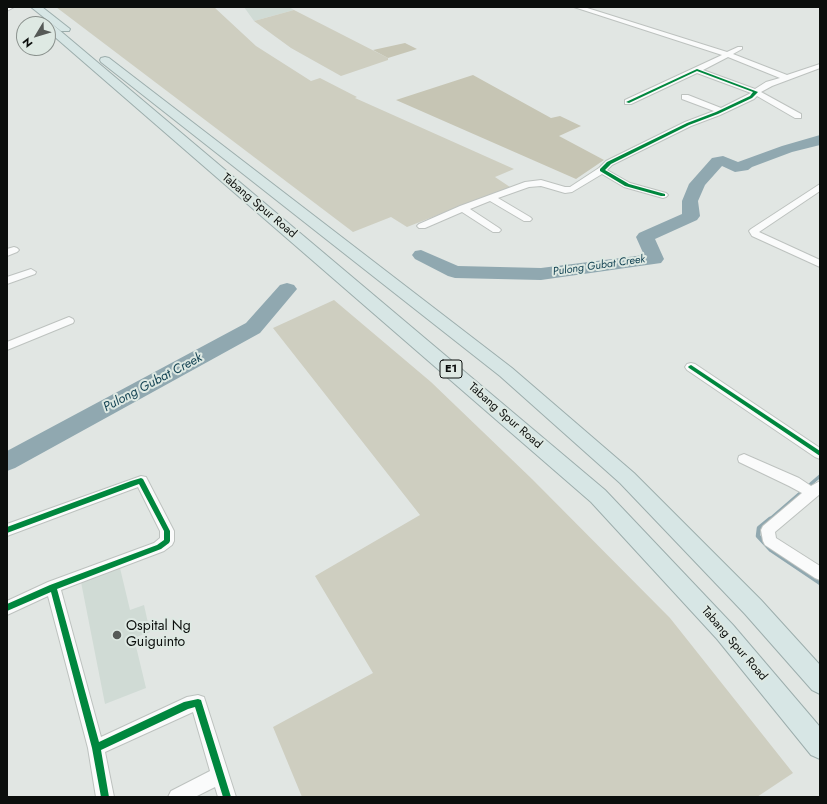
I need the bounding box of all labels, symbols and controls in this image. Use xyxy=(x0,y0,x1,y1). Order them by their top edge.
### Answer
north arrow xyxy=(16,16,56,56)
text: N xyxy=(18,34,36,51)
street label: Tabang Spur Road xyxy=(219,171,299,241)
water label: Pulong Gubat Creek xyxy=(552,253,646,279)
water label: Pulong Gubat Creek xyxy=(101,350,205,416)
road number: E1 xyxy=(440,360,462,378)
street label: Tabang Spur Road xyxy=(465,380,545,452)
street label: Tabang Spur Road xyxy=(698,604,770,684)
place label: Ospital Ng Guiguinto xyxy=(126,619,191,652)
marker: Ospital Ng Guiguinto xyxy=(111,629,123,641)

